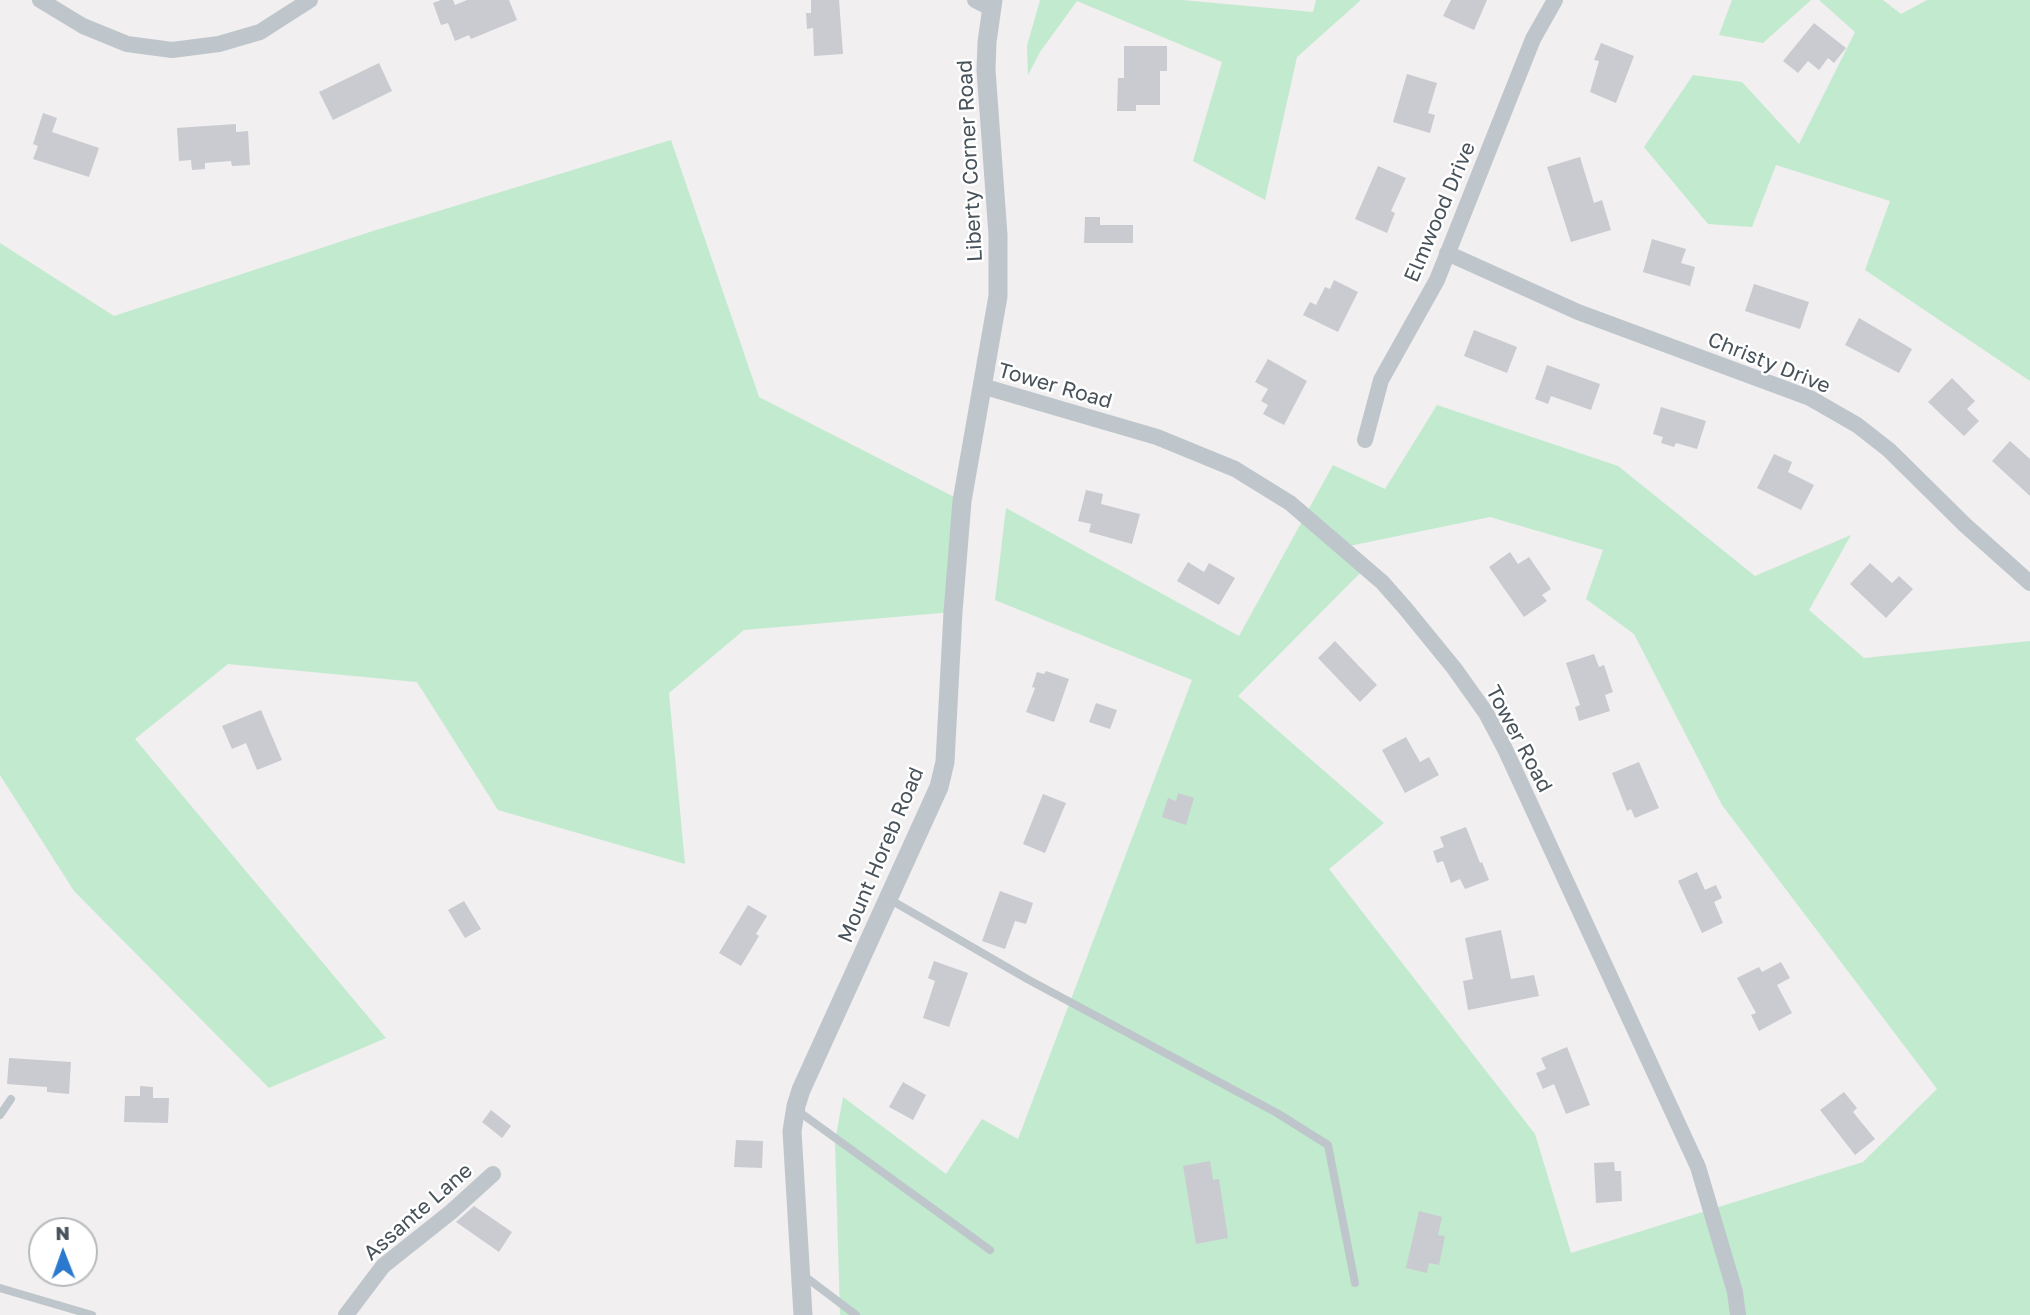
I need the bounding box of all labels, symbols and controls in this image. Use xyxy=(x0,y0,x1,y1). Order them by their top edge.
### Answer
street label: Liberty Corner Road xyxy=(952,59,988,263)
street label: Elmwood Drive xyxy=(1399,138,1481,286)
street label: Christy Drive xyxy=(1704,327,1834,399)
street label: Tower Road xyxy=(995,358,1115,414)
street label: Tower Road xyxy=(1480,681,1558,797)
street label: Mount Horeb Road xyxy=(833,764,929,946)
street label: Assante Lane xyxy=(359,1158,477,1266)
north arrow xyxy=(28,1217,98,1287)
text: N xyxy=(55,1221,70,1244)

